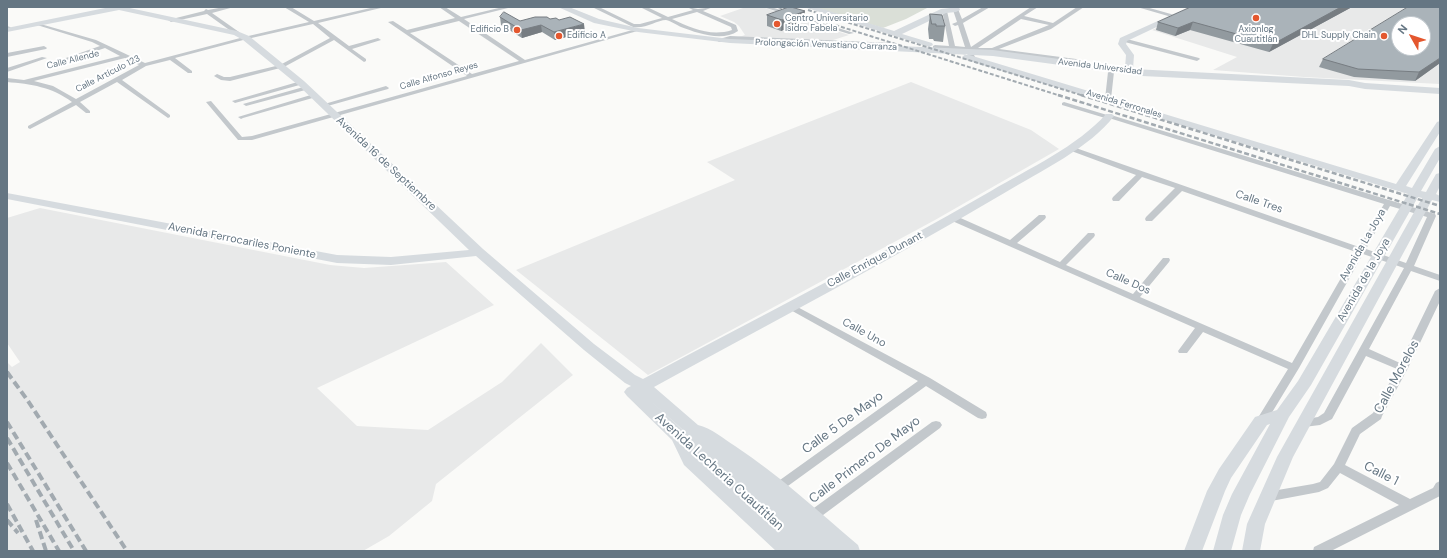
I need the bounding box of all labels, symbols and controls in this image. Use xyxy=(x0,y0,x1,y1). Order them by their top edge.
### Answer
marker: Axionlog Cuautitlán xyxy=(1251,13,1261,23)
place label: Centro Universitario Isidro Fabela xyxy=(785,14,868,35)
north arrow xyxy=(1391,16,1431,56)
marker: Centro Universitario Isidro Fabela xyxy=(772,19,782,29)
text: N xyxy=(1394,22,1410,37)
place label: Edificio B xyxy=(471,25,509,35)
marker: Edificio B xyxy=(512,25,522,35)
place label: Axionlog Cuautitlán xyxy=(1235,25,1277,46)
marker: Edificio A xyxy=(554,31,564,41)
place label: Edificio A xyxy=(567,31,606,41)
place label: DHL Supply Chain xyxy=(1302,31,1376,41)
marker: DHL Supply Chain xyxy=(1379,31,1389,41)
street label: Prolongación Venustiano Carranza xyxy=(755,37,897,53)
street label: Calle Allende xyxy=(46,48,100,72)
street label: Calle Artículo 123 xyxy=(74,53,142,95)
street label: Avenida Universidad xyxy=(1057,56,1143,78)
street label: Calle Alfonso Reyes xyxy=(399,60,479,92)
street label: Avenida Ferronales xyxy=(1085,87,1163,121)
street label: Avenida 16 de Septiembre xyxy=(333,114,439,214)
street label: Calle Tres xyxy=(1234,188,1284,216)
street label: Avenida La Joya xyxy=(1337,206,1389,284)
street label: Avenida Ferrocariles Poniente xyxy=(167,220,317,262)
street label: Calle Enrique Dunant xyxy=(825,229,925,291)
street label: Avenida de la Joya xyxy=(1335,236,1393,324)
street label: Calle Dos xyxy=(1104,266,1152,298)
street label: Calle Uno xyxy=(840,316,888,350)
street label: Calle Morelos xyxy=(1371,338,1423,416)
street label: Calle 5 De Mayo xyxy=(799,388,887,458)
street label: Avenida Lecheria Cuautitlan xyxy=(651,410,787,534)
street label: Calle Primero De Mayo xyxy=(806,413,924,507)
street label: Calle 1 xyxy=(1361,459,1401,489)

